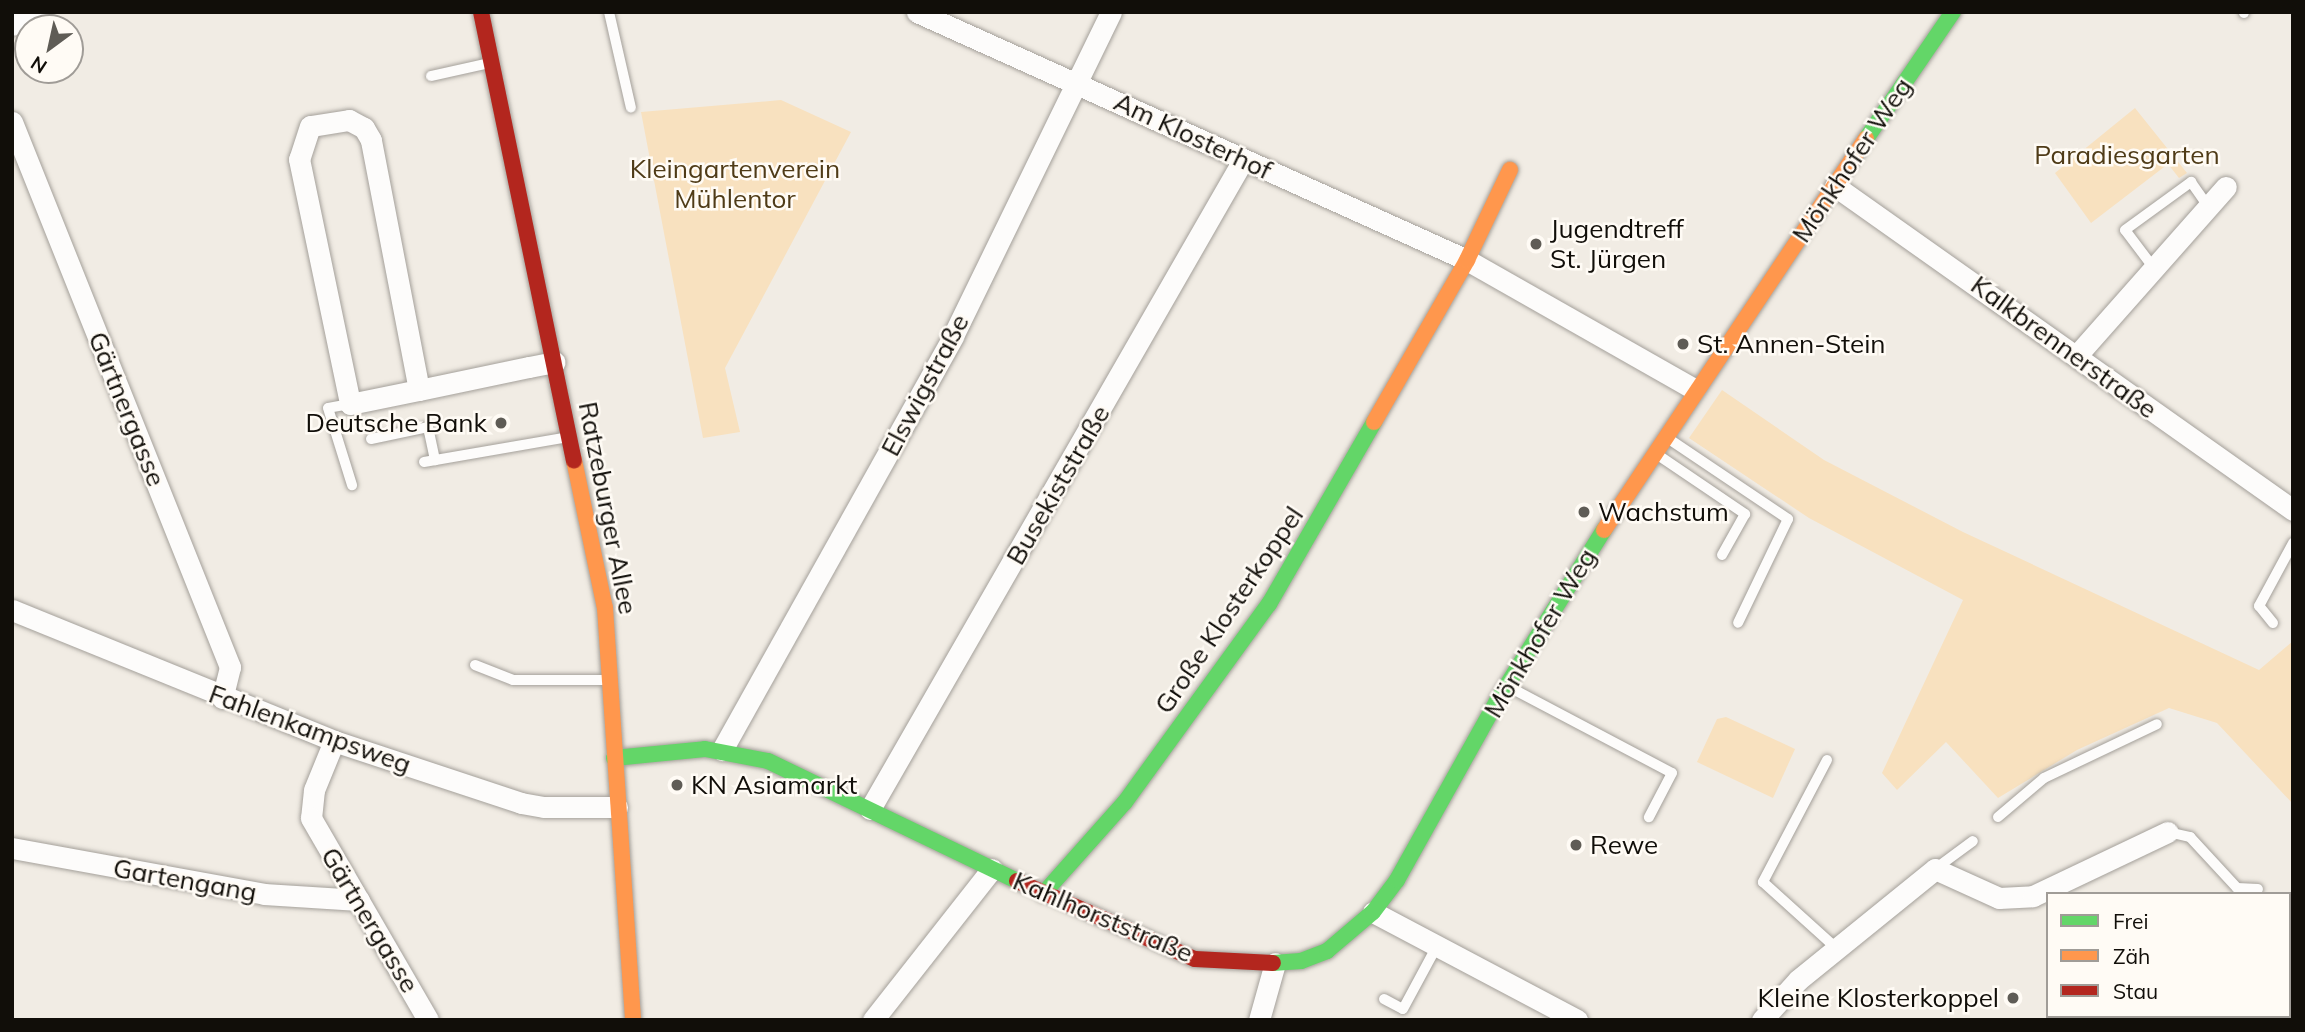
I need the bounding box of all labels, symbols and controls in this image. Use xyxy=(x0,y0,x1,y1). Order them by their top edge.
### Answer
north arrow xyxy=(14,14,84,84)
text: N xyxy=(26,51,51,79)
street label: Mönkhofer Weg xyxy=(1785,72,1919,248)
street label: Am Klosterhof xyxy=(1109,86,1277,186)
park label: Paradiesgarten xyxy=(2034,139,2220,171)
park label: Kleingartenverein Mühlentor xyxy=(630,153,840,214)
place label: Jugendtreff St. Jürgen xyxy=(1550,213,1684,274)
marker: Jugendtreff St. Jürgen xyxy=(1528,236,1544,252)
street label: Kalkbrennerstraße xyxy=(1965,269,2163,425)
street label: Elswigstraße xyxy=(875,309,975,461)
street label: Gärtnergasse xyxy=(82,327,172,491)
place label: St. Annen-Stein xyxy=(1697,328,1886,360)
marker: St. Annen-Stein xyxy=(1675,336,1691,352)
street label: Ratzeburger Allee xyxy=(572,399,644,617)
street label: Busekiststraße xyxy=(1000,400,1116,570)
place label: Deutsche Bank xyxy=(305,407,487,439)
marker: Deutsche Bank xyxy=(493,415,509,431)
place label: Wachstum xyxy=(1598,496,1729,528)
street label: Große Klosterkoppel xyxy=(1148,501,1310,719)
marker: Wachstum xyxy=(1576,504,1592,520)
street label: Mönkhofer Weg xyxy=(1477,543,1603,723)
street label: Fahlenkampsweg xyxy=(205,678,415,780)
place label: KN Asiamarkt xyxy=(691,769,857,801)
marker: KN Asiamarkt xyxy=(669,777,685,793)
place label: Rewe xyxy=(1590,829,1658,861)
marker: Rewe xyxy=(1568,837,1584,853)
street label: Gärtnergasse xyxy=(314,842,426,998)
street label: Gartengang xyxy=(111,852,259,908)
street label: Kahlhorststraße xyxy=(1008,865,1198,969)
legend xyxy=(2046,892,2291,1018)
text: Frei xyxy=(2113,908,2149,934)
text: Zäh xyxy=(2113,943,2150,969)
text: Stau xyxy=(2113,978,2158,1004)
place label: Kleine Klosterkoppel xyxy=(1758,982,1999,1014)
marker: Kleine Klosterkoppel xyxy=(2005,990,2021,1006)

